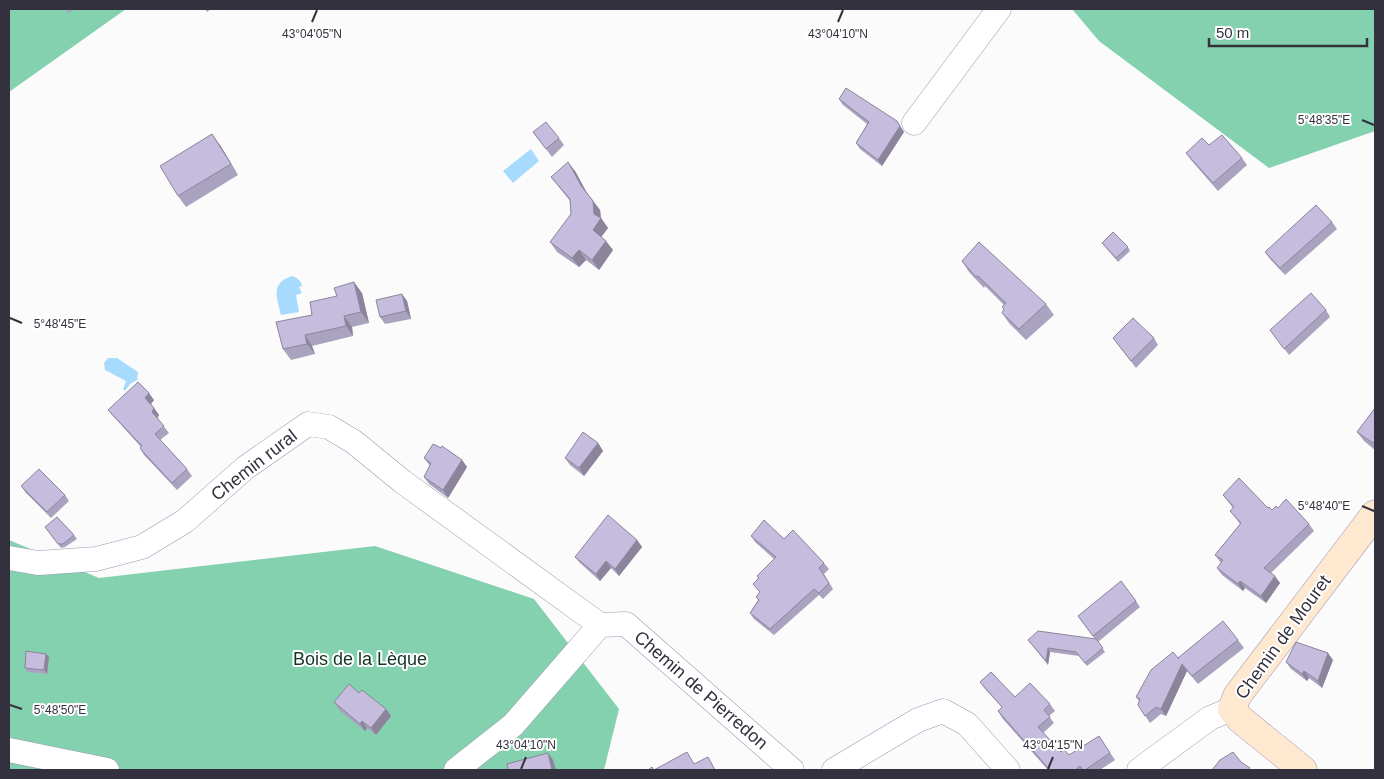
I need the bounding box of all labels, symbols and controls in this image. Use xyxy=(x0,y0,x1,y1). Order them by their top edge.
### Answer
scale bar xyxy=(1209,15,1366,47)
text: 50 m xyxy=(1216,24,1249,41)
text: 43°04'05"N xyxy=(282,27,342,41)
text: 43°04'10"N xyxy=(808,27,868,41)
text: 5°48'35"E xyxy=(1298,113,1350,127)
text: 5°48'45"E xyxy=(34,317,86,331)
street label: Chemin rural xyxy=(207,425,301,505)
text: 5°48'40"E xyxy=(1298,499,1350,513)
street label: Chemin de Mouret xyxy=(1231,571,1335,703)
street label: Chemin de Pierredon xyxy=(630,627,772,753)
park label: Bois de la Lèque xyxy=(293,649,427,669)
text: 5°48'50"E xyxy=(34,703,86,717)
text: 43°04'10"N xyxy=(496,738,556,752)
text: 43°04'15"N xyxy=(1023,738,1083,752)

